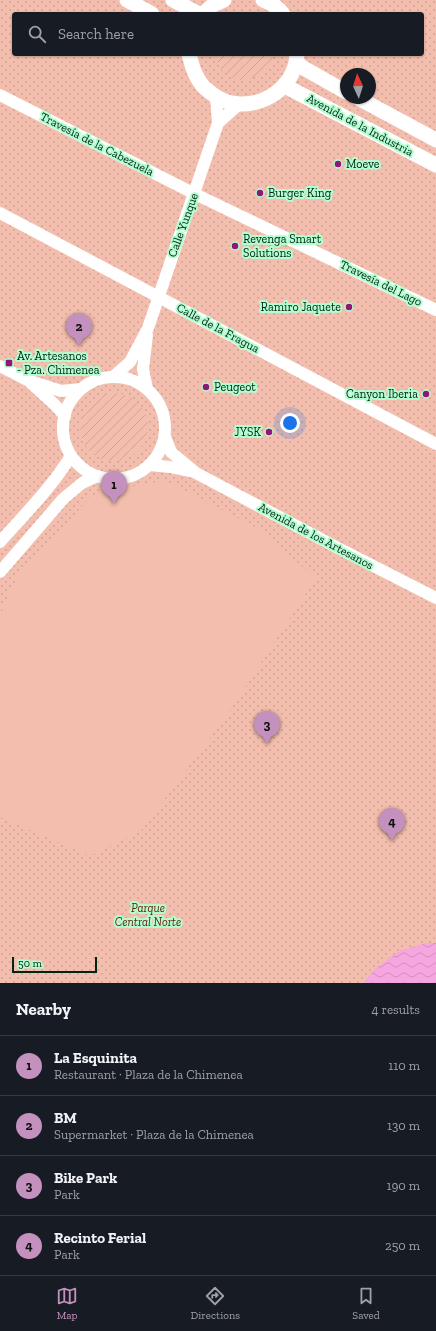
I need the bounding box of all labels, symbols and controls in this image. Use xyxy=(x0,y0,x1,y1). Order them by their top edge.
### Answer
search box xyxy=(12,12,424,56)
icon: search xyxy=(26,23,48,45)
text: Search here xyxy=(58,25,134,43)
north arrow xyxy=(340,68,376,104)
street label: Avenida de la Industria xyxy=(304,91,416,159)
street label: Travesía de la Cabezuela xyxy=(38,109,156,179)
place label: Moeve xyxy=(346,157,380,171)
marker: Moeve xyxy=(333,159,343,169)
place label: Burger King xyxy=(268,186,332,200)
marker: Burger King xyxy=(255,188,265,198)
street label: Calle Yunque xyxy=(165,191,201,259)
place label: Revenga Smart Solutions xyxy=(243,232,322,260)
marker: Revenga Smart Solutions xyxy=(230,241,240,251)
street label: Travesía del Lago xyxy=(338,257,424,309)
street label: Calle de la Fragua xyxy=(174,300,262,356)
place label: Ramiro Jaquete xyxy=(261,300,341,314)
marker: Ramiro Jaquete xyxy=(344,302,354,312)
pin: 2 xyxy=(66,313,92,346)
place label: Av. Artesanos - Pza. Chimenea xyxy=(17,349,100,377)
marker: Av. Artesanos - Pza. Chimenea xyxy=(4,358,14,368)
place label: Peugeot xyxy=(214,380,256,394)
marker: Peugeot xyxy=(201,382,211,392)
place label: Canyon Iberia xyxy=(346,387,418,401)
marker: Canyon Iberia xyxy=(421,389,431,399)
your location xyxy=(280,413,300,433)
place label: JYSK xyxy=(234,425,261,439)
marker: JYSK xyxy=(264,427,274,437)
pin: 1 xyxy=(101,471,127,504)
street label: Avenida de los Artesanos xyxy=(256,500,376,572)
pin: 3 xyxy=(254,711,280,744)
pin: 4 xyxy=(379,808,405,841)
park label: Parque Central Norte xyxy=(115,901,181,929)
scale bar xyxy=(12,955,97,974)
text: 50 m xyxy=(18,957,42,970)
text: Nearby xyxy=(16,999,71,1019)
text: 4 results xyxy=(372,1002,420,1017)
text: La Esquinita xyxy=(54,1049,137,1067)
text: 1 xyxy=(26,1058,32,1073)
text: 110 m xyxy=(388,1058,420,1073)
text: Restaurant · Plaza de la Chimenea xyxy=(54,1067,243,1082)
text: BM xyxy=(54,1109,77,1127)
text: 2 xyxy=(26,1118,32,1133)
text: 130 m xyxy=(387,1118,420,1133)
text: Supermarket · Plaza de la Chimenea xyxy=(54,1127,254,1142)
text: Bike Park xyxy=(54,1169,117,1187)
text: 3 xyxy=(26,1178,32,1193)
text: 190 m xyxy=(386,1178,420,1193)
text: Park xyxy=(54,1187,80,1202)
text: Recinto Ferial xyxy=(54,1229,146,1247)
text: 4 xyxy=(25,1238,33,1253)
text: 250 m xyxy=(385,1238,420,1253)
text: Park xyxy=(54,1247,80,1262)
tab: Map xyxy=(56,1285,78,1322)
tab: Directions xyxy=(190,1285,240,1322)
tab: Saved xyxy=(352,1285,380,1322)

